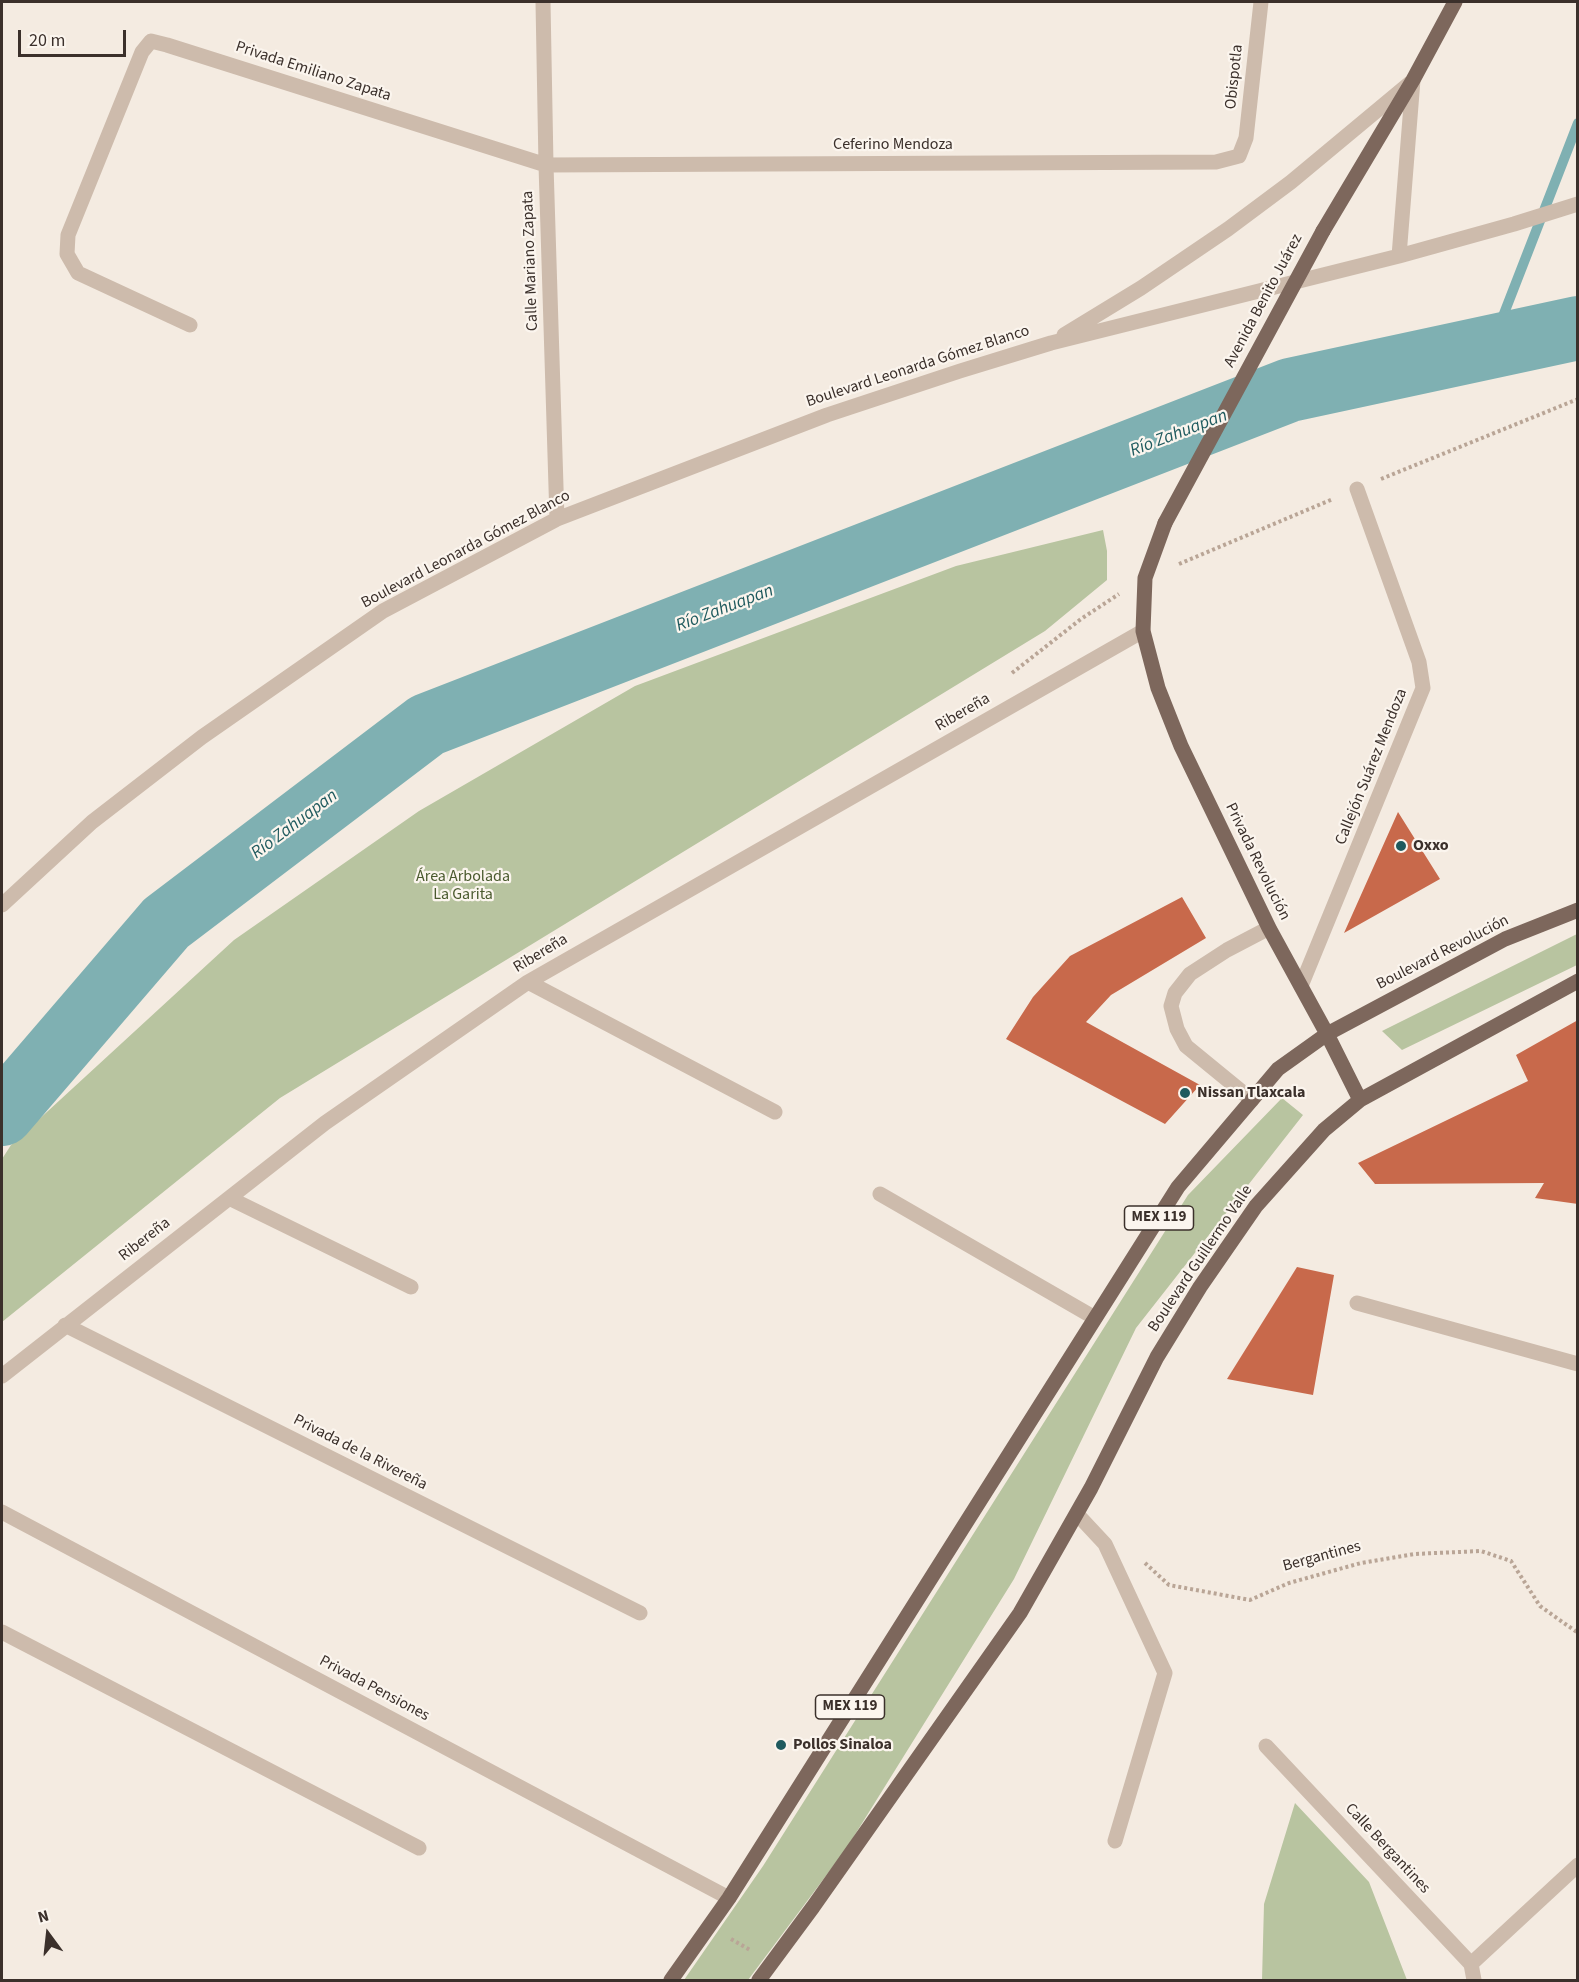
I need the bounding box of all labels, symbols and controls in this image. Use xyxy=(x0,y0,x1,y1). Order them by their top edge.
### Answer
scale bar xyxy=(21,18,129,56)
text: 20 m xyxy=(29,28,65,53)
street label: Privada Emiliano Zapata xyxy=(233,38,393,106)
street label: Obispotla xyxy=(1222,44,1248,110)
street label: Ceferino Mendoza xyxy=(833,135,953,155)
street label: Calle Mariano Zapata xyxy=(519,190,543,332)
street label: Avenida Benito Juárez xyxy=(1221,231,1307,371)
street label: Boulevard Leonarda Gómez Blanco xyxy=(804,322,1032,412)
water label: Río Zahuapan xyxy=(1127,406,1231,462)
street label: Boulevard Leonarda Gómez Blanco xyxy=(358,487,574,613)
water label: Río Zahuapan xyxy=(673,581,777,637)
street label: Callejón Suárez Mendoza xyxy=(1332,686,1412,848)
street label: Ribereña xyxy=(932,690,994,736)
water label: Río Zahuapan xyxy=(247,785,343,865)
street label: Privada Revolución xyxy=(1220,800,1294,924)
place label: Oxxo xyxy=(1413,836,1449,856)
marker: Oxxo xyxy=(1394,839,1408,853)
park label: Área Arbolada La Garita xyxy=(416,867,510,905)
street label: Boulevard Revolución xyxy=(1374,911,1512,995)
street label: Ribereña xyxy=(510,930,572,978)
place label: Nissan Tlaxcala xyxy=(1197,1083,1305,1103)
marker: Nissan Tlaxcala xyxy=(1178,1086,1192,1100)
street label: Boulevard Guillermo Valle xyxy=(1145,1182,1257,1336)
road number: MEX 119 xyxy=(1124,1206,1194,1230)
street label: Ribereña xyxy=(115,1214,175,1266)
street label: Privada de la Rivereña xyxy=(290,1411,430,1495)
street label: Bergantines xyxy=(1281,1537,1363,1577)
street label: Privada Pensiones xyxy=(316,1652,432,1726)
road number: MEX 119 xyxy=(816,1695,884,1719)
place label: Pollos Sinaloa xyxy=(793,1735,892,1755)
marker: Pollos Sinaloa xyxy=(774,1738,788,1752)
street label: Calle Bergantines xyxy=(1340,1800,1434,1898)
north arrow xyxy=(18,1904,78,1964)
text: N xyxy=(35,1905,51,1929)

